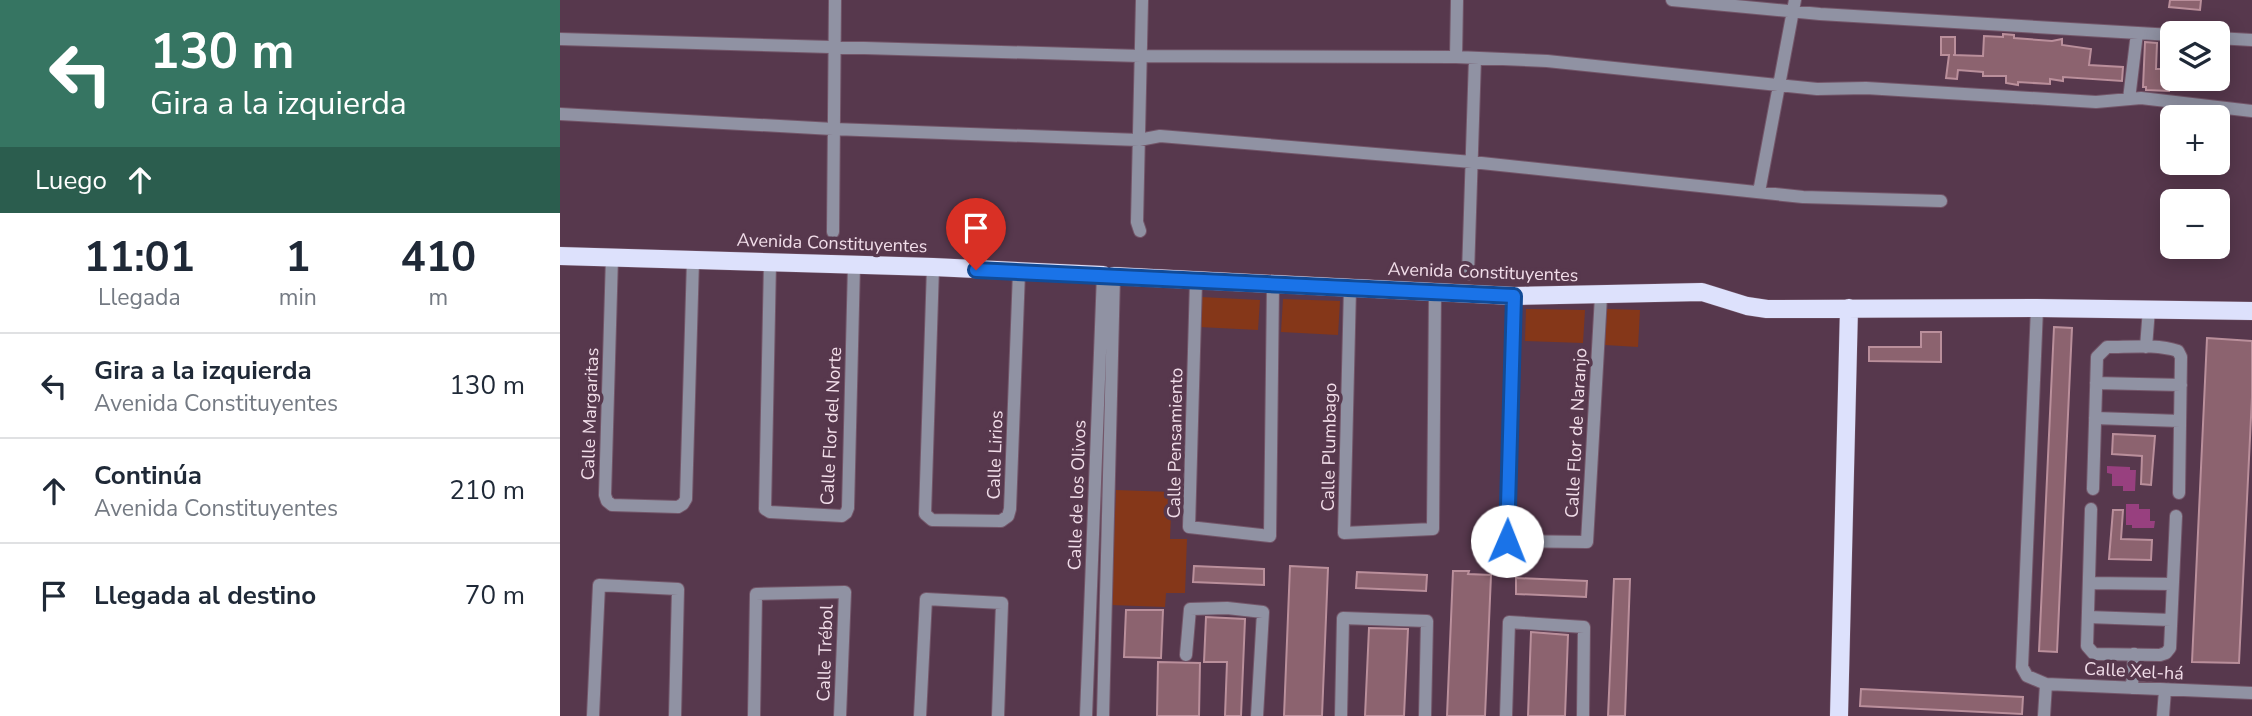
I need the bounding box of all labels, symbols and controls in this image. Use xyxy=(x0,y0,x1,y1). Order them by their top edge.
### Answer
text: 130 m xyxy=(150,18,294,85)
map controls xyxy=(2160,21,2230,259)
button: layers xyxy=(2160,21,2230,91)
icon: left xyxy=(35,28,126,119)
text: Gira a la izquierda xyxy=(150,82,407,125)
button: + xyxy=(2160,105,2230,175)
icon: ahead xyxy=(121,161,159,199)
text: Luego xyxy=(35,163,107,198)
button: − xyxy=(2160,189,2230,259)
pin xyxy=(946,198,1006,270)
icon: arrive xyxy=(957,209,995,247)
street label: Avenida Constituyentes xyxy=(736,228,928,258)
text: 11:01 xyxy=(84,229,195,286)
text: 1 xyxy=(285,229,310,286)
text: 410 xyxy=(401,229,476,286)
street label: Avenida Constituyentes xyxy=(1387,257,1579,287)
text: Llegada xyxy=(98,282,181,313)
text: min xyxy=(279,282,317,313)
text: m xyxy=(429,282,448,313)
street label: Calle Flor del Norte xyxy=(815,346,847,506)
street label: Calle Margaritas xyxy=(576,347,604,481)
street label: Calle Flor de Naranjo xyxy=(1560,347,1592,519)
text: Gira a la izquierda xyxy=(94,353,312,388)
icon: left xyxy=(35,367,73,405)
street label: Calle Pensamiento xyxy=(1162,367,1188,519)
text: 130 m xyxy=(449,368,525,403)
street label: Calle Plumbago xyxy=(1316,382,1342,512)
text: Avenida Constituyentes xyxy=(94,388,338,419)
street label: Calle Lirios xyxy=(981,410,1009,500)
street label: Calle de los Olivos xyxy=(1062,419,1092,571)
text: Continúa xyxy=(94,458,202,493)
icon: ahead xyxy=(35,472,73,510)
text: 210 m xyxy=(449,473,525,508)
text: Avenida Constituyentes xyxy=(94,493,338,524)
position arrow xyxy=(1470,504,1544,578)
icon: arrive xyxy=(35,577,73,615)
text: Llegada al destino xyxy=(94,578,316,613)
text: 70 m xyxy=(465,578,525,613)
street label: Calle Trébol xyxy=(811,603,839,702)
street label: Calle Xel-há xyxy=(2084,656,2184,686)

